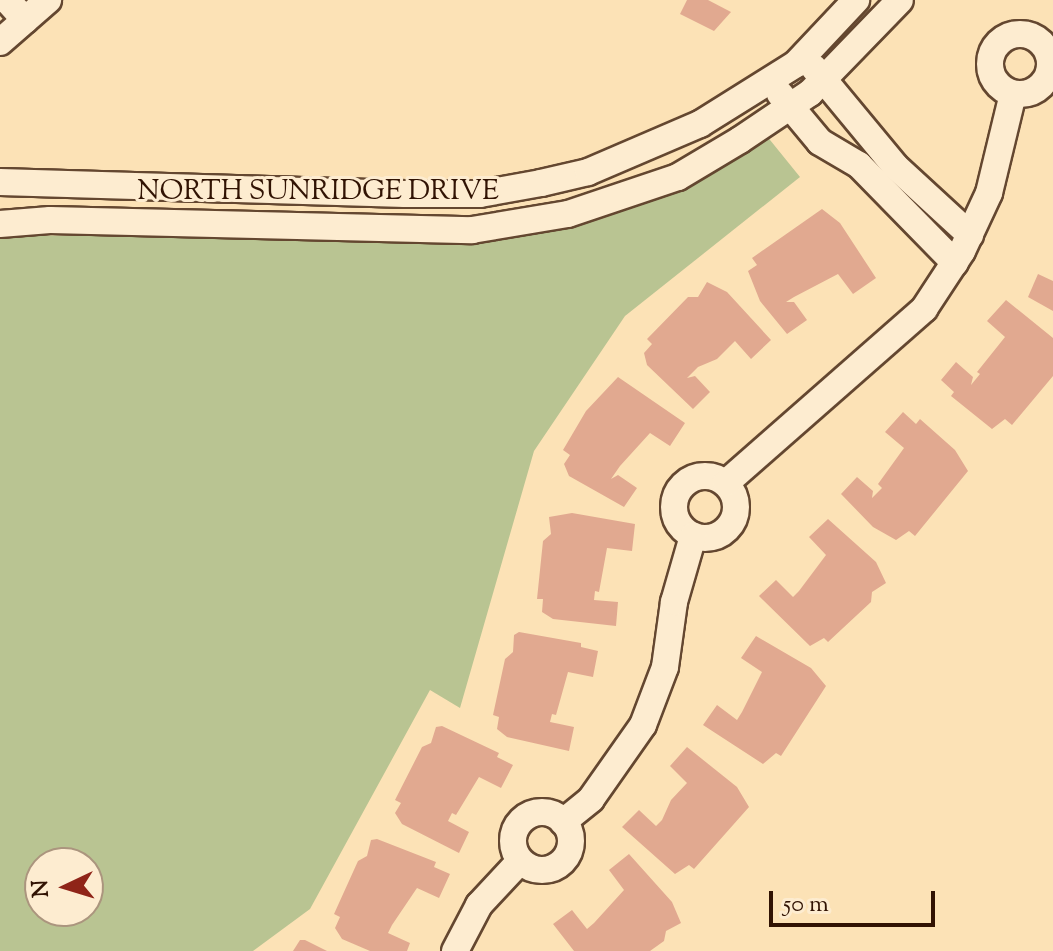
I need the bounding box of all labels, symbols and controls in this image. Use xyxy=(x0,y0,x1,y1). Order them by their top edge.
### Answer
street label: NORTH SUNRIDGE DRIVE xyxy=(137,175,499,209)
north arrow xyxy=(24,847,104,927)
scale bar xyxy=(773,875,939,925)
text: N xyxy=(25,879,59,898)
text: 50 m xyxy=(783,888,829,922)

